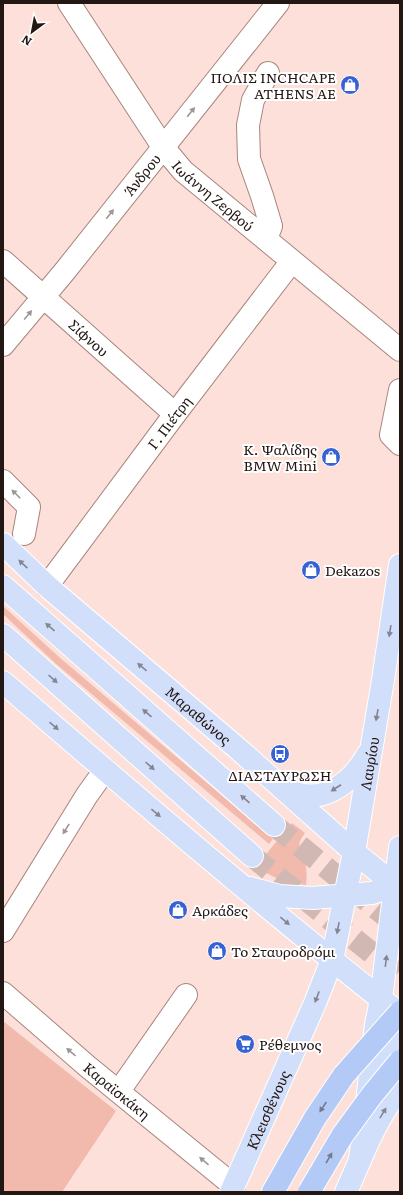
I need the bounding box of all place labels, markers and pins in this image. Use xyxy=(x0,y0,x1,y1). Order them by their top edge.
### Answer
place label: ΠΟΛΙΣ INCHCAPE ATHENS ΑΕ xyxy=(211,67,336,103)
shop icon: ΠΟΛΙΣ INCHCAPE ATHENS ΑΕ xyxy=(339,74,361,96)
place label: Κ. Ψαλίδης BMW Mini xyxy=(243,439,317,475)
shop icon: Κ. Ψαλίδης BMW Mini xyxy=(320,446,342,468)
shop icon: Dekazos xyxy=(300,559,322,581)
place label: Dekazos xyxy=(325,560,380,580)
bus stop icon: ΔΙΑΣΤΑΥΡΩΣΗ xyxy=(269,743,291,765)
place label: ΔΙΑΣΤΑΥΡΩΣΗ xyxy=(229,765,331,785)
shop icon: Αρκάδες xyxy=(167,899,189,921)
place label: Αρκάδες xyxy=(192,900,248,920)
shop icon: Το Σταυροδρόμι xyxy=(206,940,228,962)
place label: Το Σταυροδρόμι xyxy=(231,941,336,961)
supermarket icon: Ρέθεμνος xyxy=(234,1033,256,1055)
place label: Ρέθεμνος xyxy=(259,1034,322,1054)

